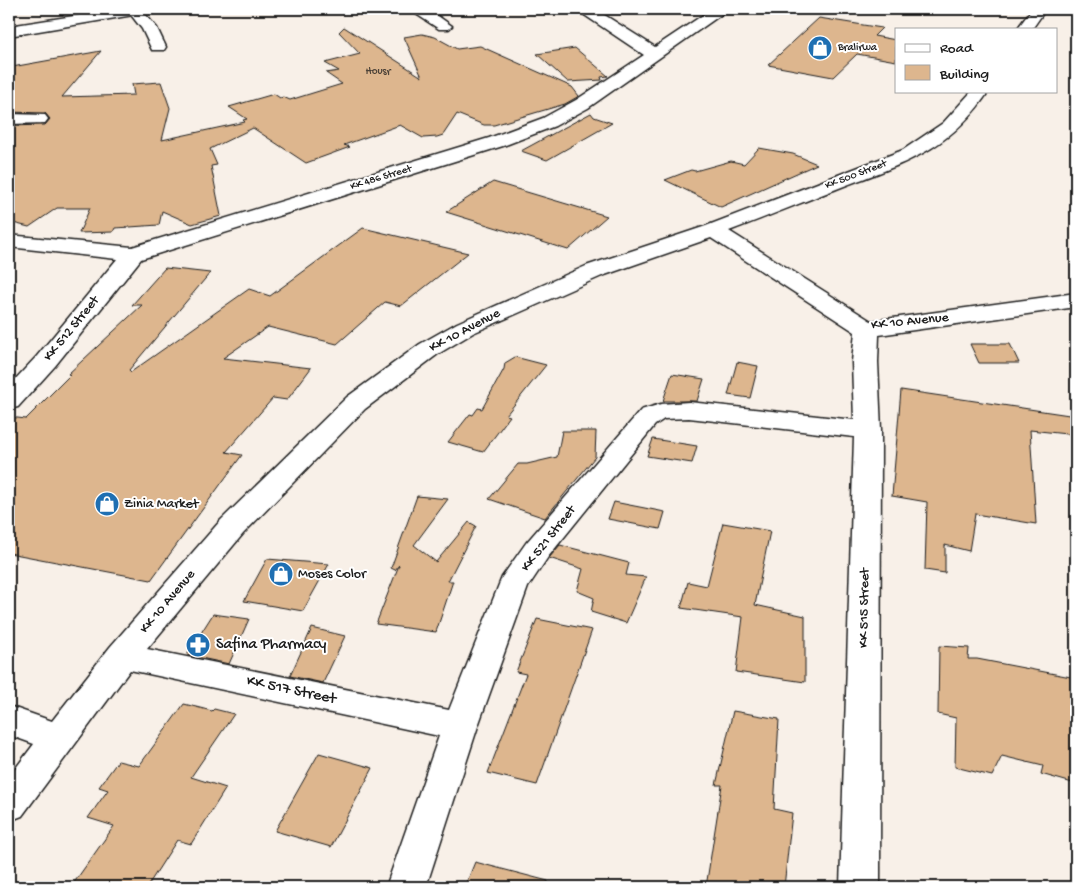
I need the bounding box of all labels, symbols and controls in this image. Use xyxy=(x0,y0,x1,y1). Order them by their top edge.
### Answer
legend xyxy=(895,28,1058,92)
shop icon: Bralirwa xyxy=(807,35,833,61)
text: Road xyxy=(940,40,974,58)
place label: Bralirwa xyxy=(837,42,878,54)
house number: Housr xyxy=(365,66,392,78)
text: Building xyxy=(939,66,989,84)
street label: KK 500 Street xyxy=(824,157,890,192)
street label: KK 486 Street xyxy=(349,163,415,193)
street label: KK 512 Street xyxy=(40,292,104,365)
street label: KK 10 Avenue xyxy=(427,305,504,357)
street label: KK 10 Avenue xyxy=(870,309,950,335)
shop icon: Zinia Market xyxy=(94,491,120,517)
place label: Zinia Market xyxy=(124,496,200,513)
street label: KK 521 Street xyxy=(518,502,581,575)
shop icon: Moses Color xyxy=(268,561,294,587)
street label: KK 10 Avenue xyxy=(136,566,200,637)
place label: Moses Color xyxy=(298,566,367,583)
street label: KK 515 Street xyxy=(856,567,874,648)
pharmacy icon: Safina Pharmacy xyxy=(185,632,211,658)
place label: Safina Pharmacy xyxy=(216,636,327,655)
street label: KK 517 Street xyxy=(244,672,339,710)

